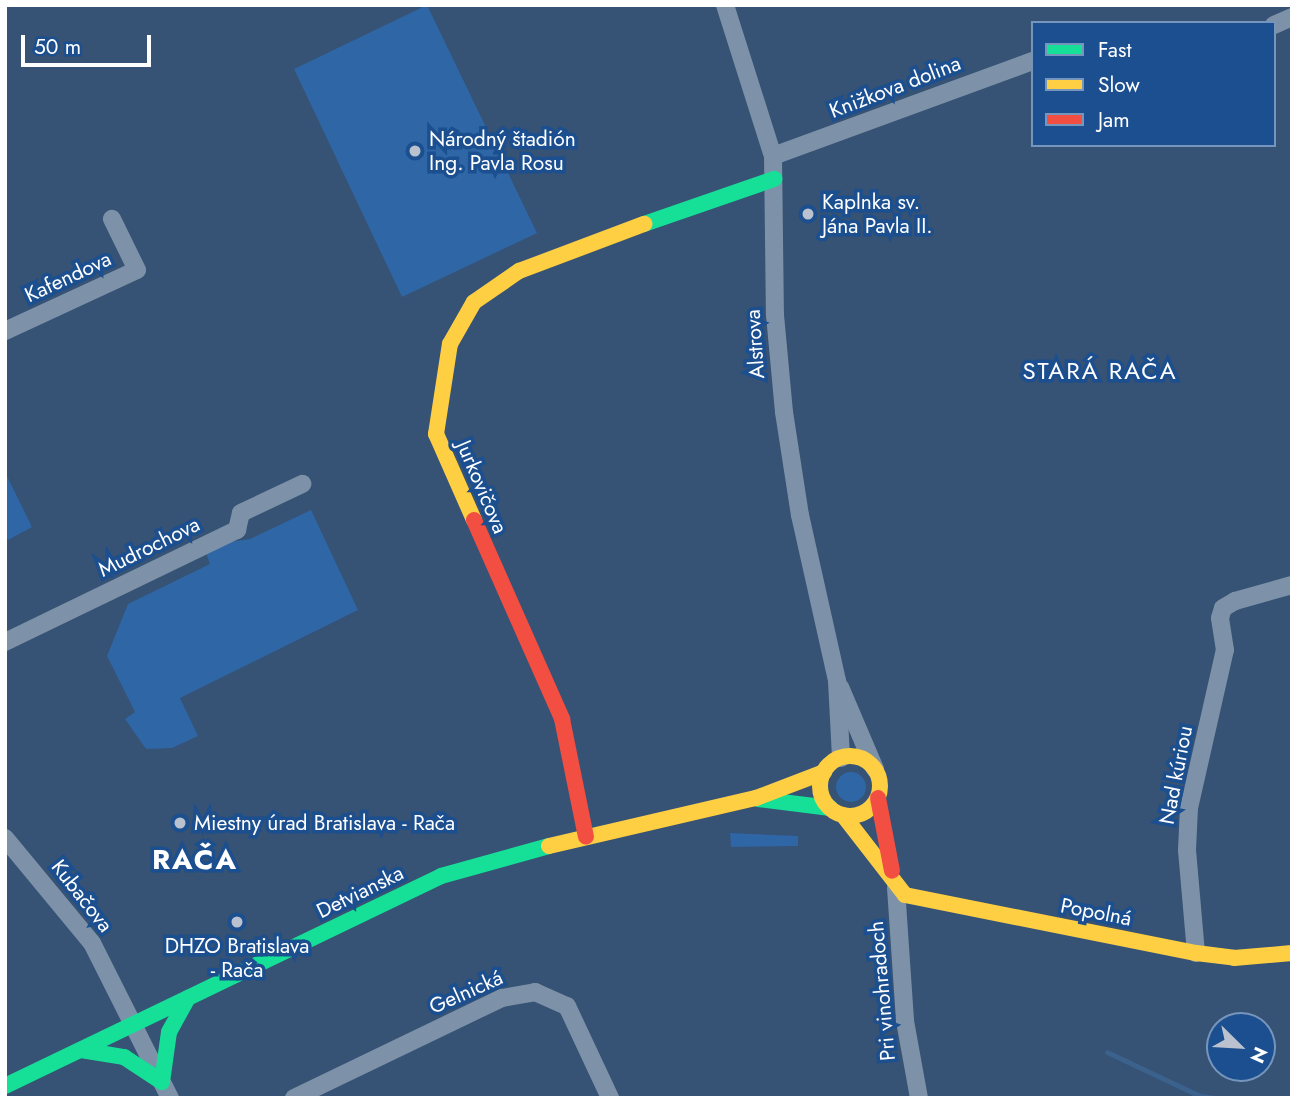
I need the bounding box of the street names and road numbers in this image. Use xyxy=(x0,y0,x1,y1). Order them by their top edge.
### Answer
street label: Knižkova dolina xyxy=(826,50,964,124)
street label: Kafendova xyxy=(21,246,115,308)
street label: Alstrova xyxy=(740,308,770,380)
street label: Jurkovičova xyxy=(451,437,513,537)
street label: Mudrochova xyxy=(94,512,204,582)
street label: Nad kúriou xyxy=(1154,723,1198,827)
street label: Kubačova xyxy=(46,855,118,937)
street label: Detvianska xyxy=(312,860,408,924)
street label: Popolná xyxy=(1058,893,1134,931)
street label: Pri vinohradoch xyxy=(863,920,901,1062)
street label: Gelnická xyxy=(425,965,507,1019)

